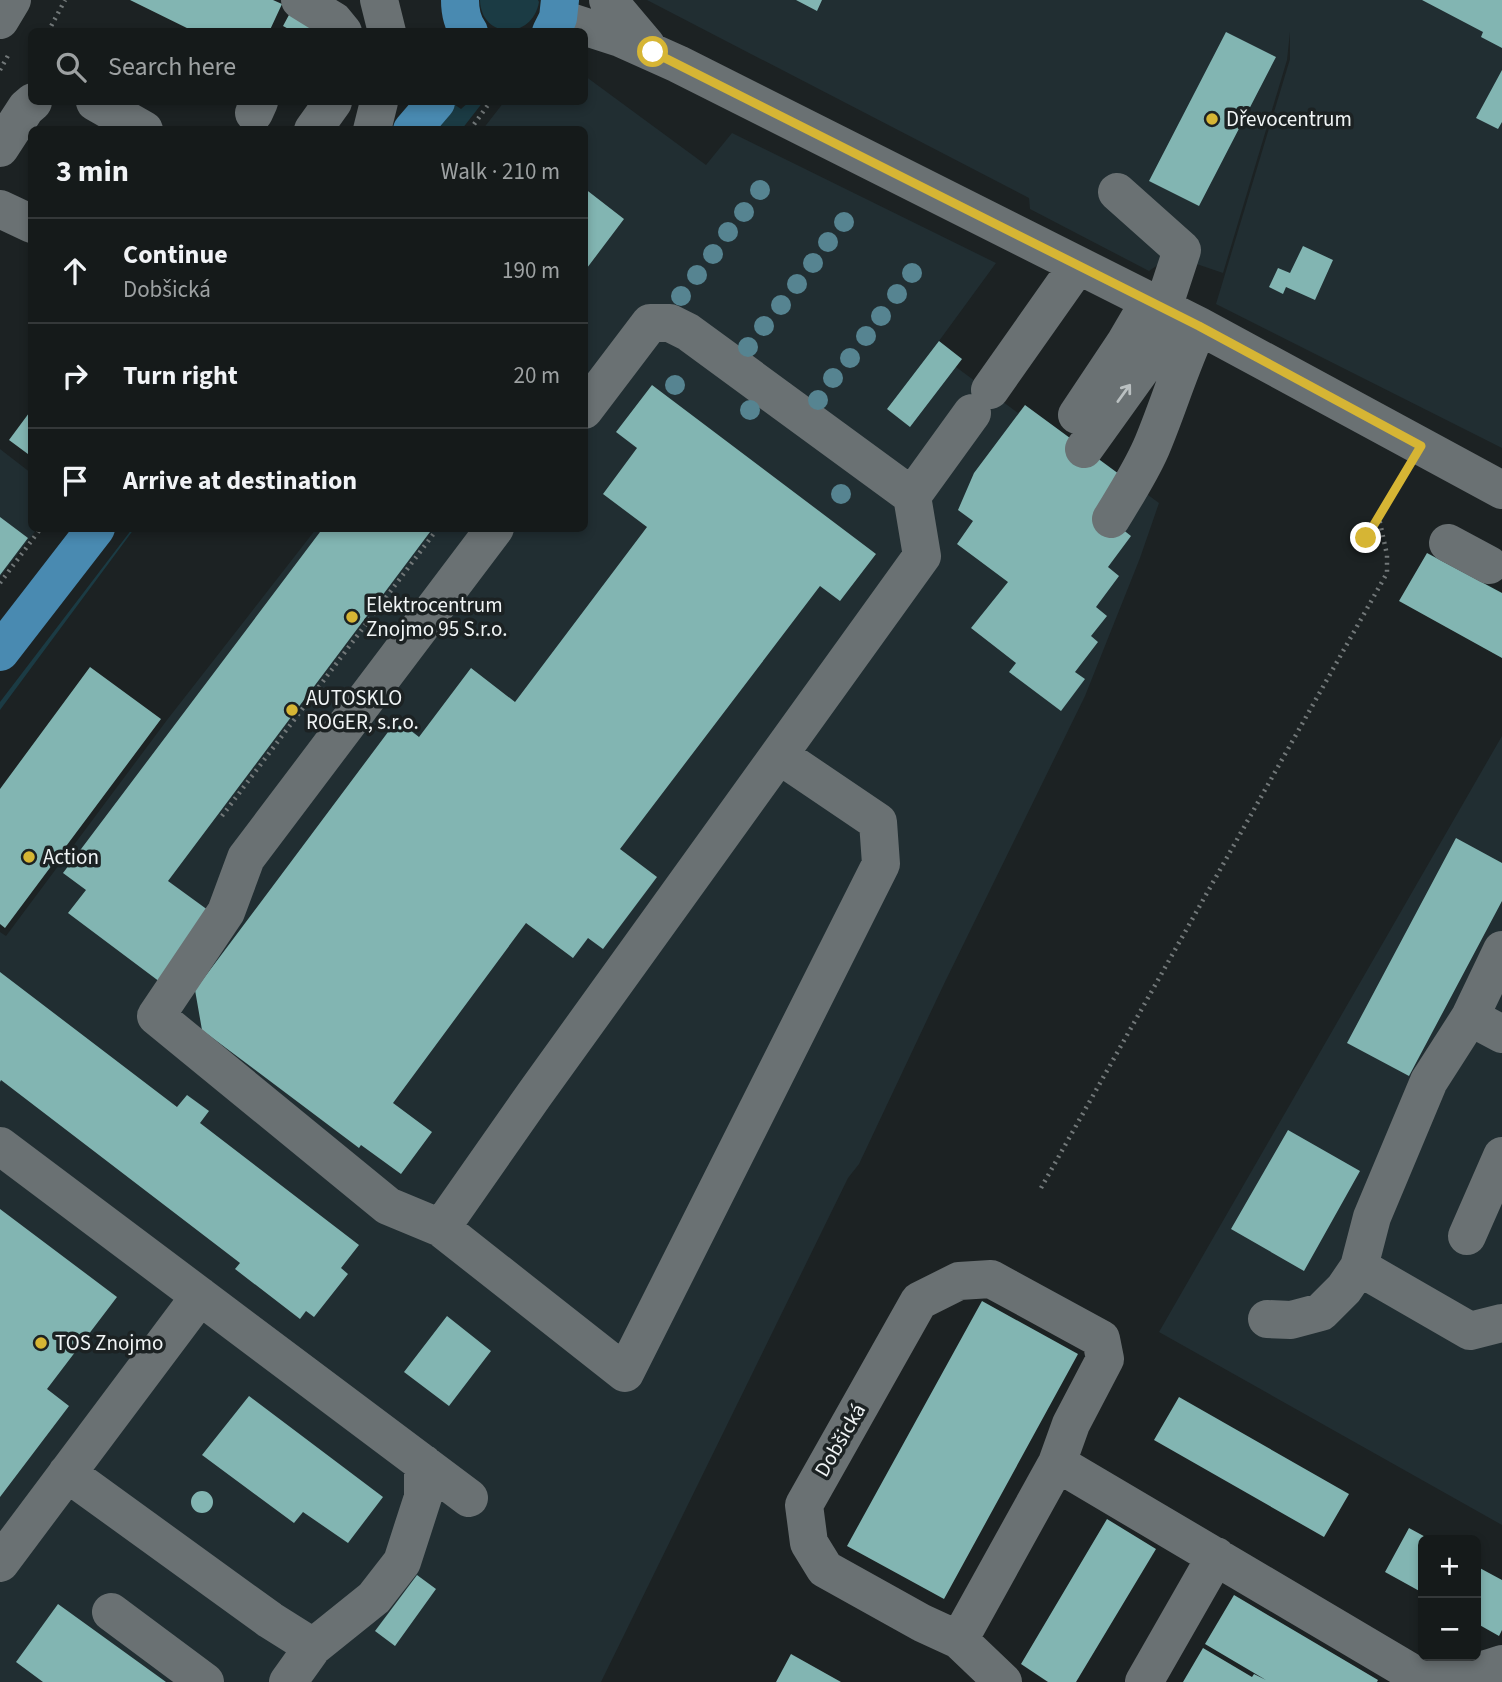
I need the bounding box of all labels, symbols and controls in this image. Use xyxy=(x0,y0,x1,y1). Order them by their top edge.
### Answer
search box xyxy=(28,28,588,105)
route start xyxy=(637,36,668,67)
icon: search xyxy=(52,48,90,86)
text: Search here xyxy=(108,48,236,85)
place label: Dřevocentrum xyxy=(1226,104,1352,134)
marker: Dřevocentrum xyxy=(1204,111,1220,127)
text: 3 min xyxy=(56,150,129,193)
text: Walk · 210 m xyxy=(441,155,560,188)
text: Continue xyxy=(123,236,228,273)
icon: ahead xyxy=(56,252,94,290)
text: 190 m xyxy=(502,254,560,287)
text: Dobšická xyxy=(123,273,211,306)
icon: right xyxy=(56,357,94,395)
text: Turn right xyxy=(123,357,238,394)
text: 20 m xyxy=(513,359,560,392)
one-way arrow xyxy=(1117,384,1131,403)
icon: arrive xyxy=(56,462,94,500)
text: Arrive at destination xyxy=(123,462,357,499)
route end xyxy=(1350,522,1381,553)
place label: Elektrocentrum Znojmo 95 S.r.o. xyxy=(366,590,507,644)
marker: Elektrocentrum Znojmo 95 S.r.o. xyxy=(344,609,360,625)
place label: AUTOSKLO ROGER, s.r.o. xyxy=(306,683,419,737)
marker: AUTOSKLO ROGER, s.r.o. xyxy=(284,702,300,718)
place label: Action xyxy=(43,842,99,872)
marker: Action xyxy=(21,849,37,865)
place label: TOS Znojmo xyxy=(55,1328,163,1358)
marker: TOS Znojmo xyxy=(33,1335,49,1351)
street label: Dobšická xyxy=(807,1398,873,1482)
map controls xyxy=(1418,1535,1481,1661)
button: + xyxy=(1418,1535,1481,1598)
button: − xyxy=(1418,1598,1481,1661)

